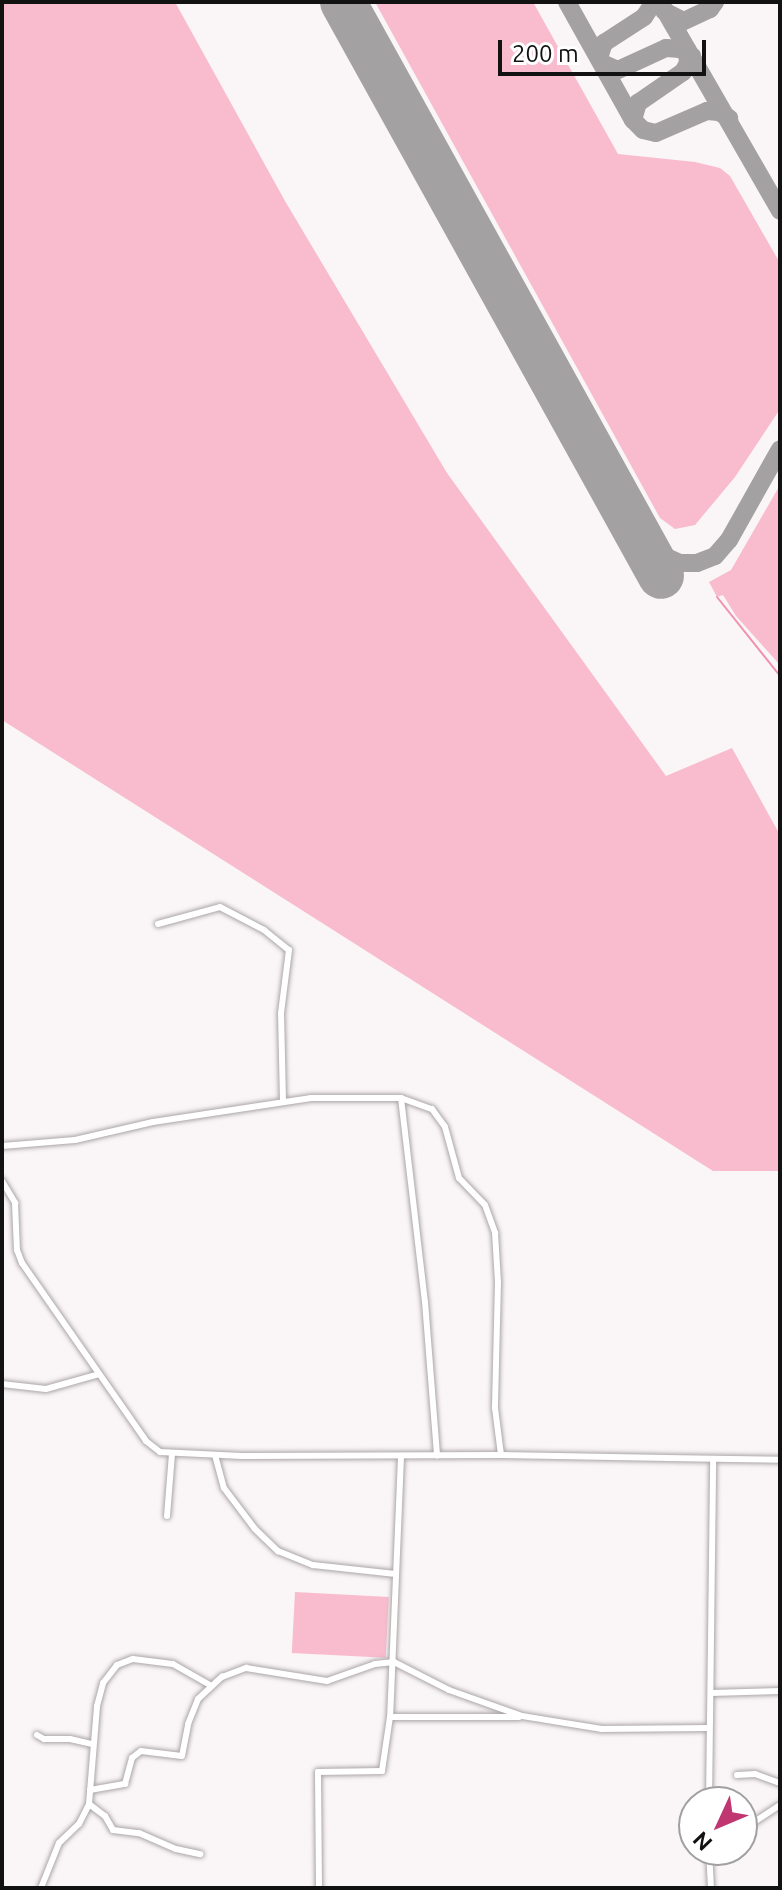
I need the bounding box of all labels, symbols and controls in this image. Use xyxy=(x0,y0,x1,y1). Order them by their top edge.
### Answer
scale bar xyxy=(502,24,710,74)
text: 200 m xyxy=(512,40,579,67)
north arrow xyxy=(678,1786,758,1866)
text: N xyxy=(687,1827,717,1856)

